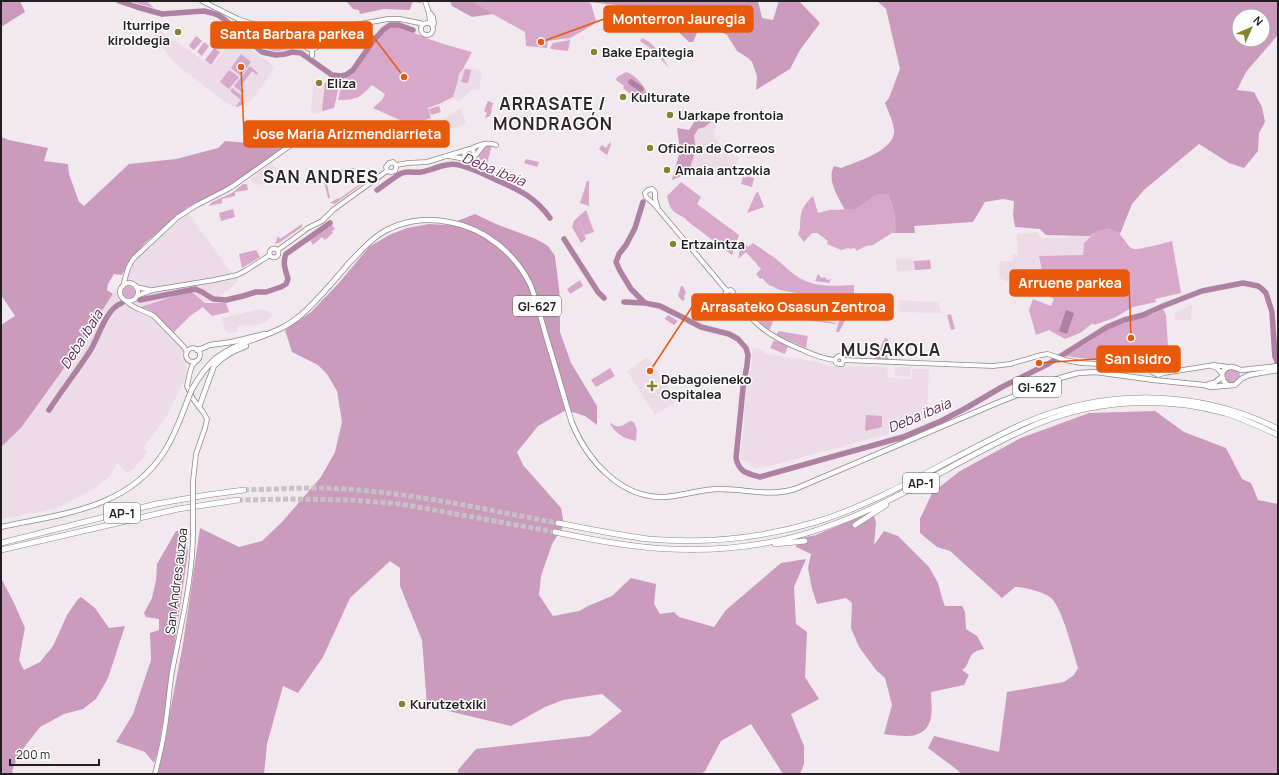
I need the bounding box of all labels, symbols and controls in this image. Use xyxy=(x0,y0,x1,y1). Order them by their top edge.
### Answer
callout: Monterron Jauregia xyxy=(604,6,753,32)
north arrow xyxy=(1231,8,1271,48)
text: Monterron Jauregia xyxy=(612,9,746,28)
text: N xyxy=(1250,12,1267,29)
place label: Iturripe kiroldegia xyxy=(108,16,170,49)
callout: Santa Barbara parkea xyxy=(211,22,372,48)
text: Santa Barbara parkea xyxy=(220,24,364,43)
marker: Iturripe kiroldegia xyxy=(173,27,183,37)
place label: Bake Epaitegia xyxy=(602,43,694,61)
marker: Bake Epaitegia xyxy=(589,47,599,57)
place label: Eliza xyxy=(327,74,356,92)
marker: Eliza xyxy=(314,78,324,88)
place label: Kulturate xyxy=(631,88,690,106)
district label: ARRASATE / MONDRAGÓN xyxy=(493,92,613,135)
marker: Kulturate xyxy=(618,92,628,102)
place label: Uarkape frontoia xyxy=(678,106,784,124)
marker: Uarkape frontoia xyxy=(665,110,675,120)
callout: Jose Maria Arizmendiarrieta xyxy=(244,121,449,147)
text: Jose Maria Arizmendiarrieta xyxy=(253,124,441,143)
place label: Oficina de Correos xyxy=(658,139,775,157)
marker: Oficina de Correos xyxy=(645,143,655,153)
water label: Deba ibaia xyxy=(459,148,530,191)
place label: Amaia antzokia xyxy=(675,161,770,179)
district label: SAN ANDRES xyxy=(263,165,379,188)
marker: Amaia antzokia xyxy=(662,165,672,175)
place label: Ertzaintza xyxy=(681,235,745,253)
marker: Ertzaintza xyxy=(668,239,678,249)
callout: Arruene parkea xyxy=(1010,270,1129,296)
text: Arruene parkea xyxy=(1018,273,1122,292)
callout: Arrasateko Osasun Zentroa xyxy=(692,294,893,320)
road number: GI-627 xyxy=(513,296,561,316)
text: Arrasateko Osasun Zentroa xyxy=(700,297,886,316)
water label: Deba ibaia xyxy=(55,305,107,372)
district label: MUSAKOLA xyxy=(841,338,941,361)
callout: San Isidro xyxy=(1097,346,1180,372)
text: San Isidro xyxy=(1105,349,1172,368)
place label: Debagoieneko Ospitalea xyxy=(661,370,752,403)
road number: GI-627 xyxy=(1013,377,1061,397)
marker: Debagoieneko Ospitalea xyxy=(646,380,658,392)
water label: Deba ibaia xyxy=(885,393,955,437)
road number: AP-1 xyxy=(903,473,939,493)
road number: AP-1 xyxy=(104,503,140,523)
street label: San Andres auzoa xyxy=(161,527,191,635)
place label: Kurutzetxiki xyxy=(410,695,486,713)
marker: Kurutzetxiki xyxy=(397,699,407,709)
scale bar xyxy=(10,741,99,767)
text: 200 m xyxy=(16,746,50,763)

